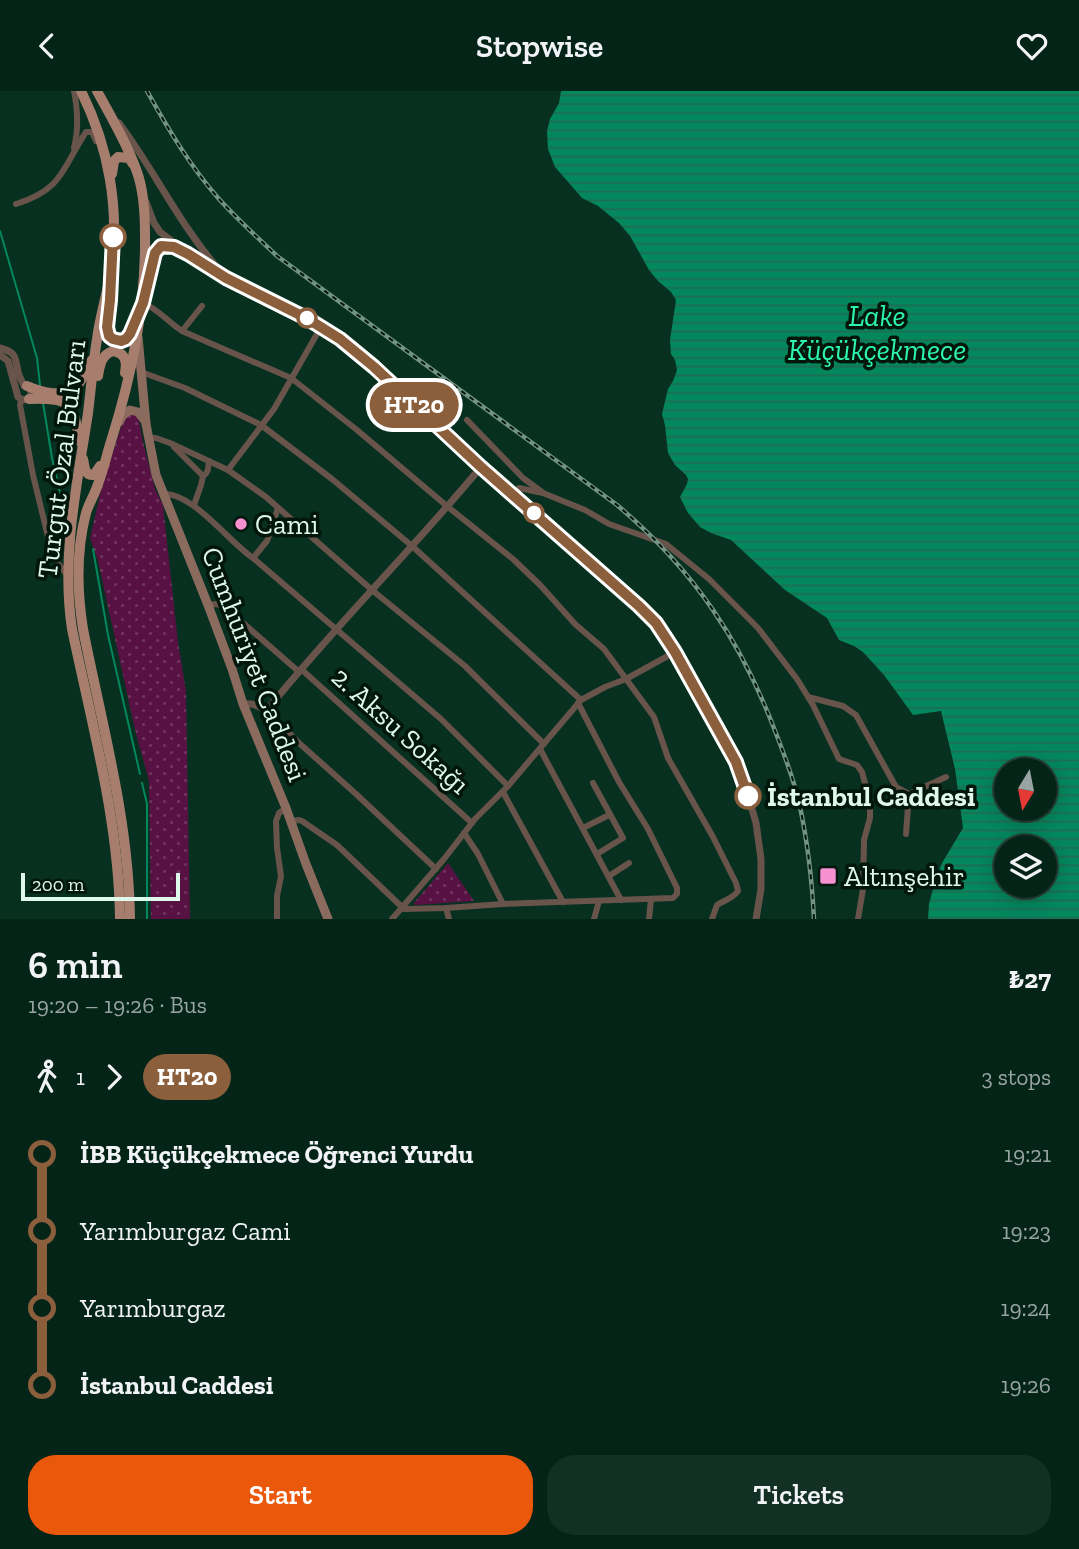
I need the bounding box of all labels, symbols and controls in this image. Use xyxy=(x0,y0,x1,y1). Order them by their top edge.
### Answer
icon: back xyxy=(28,27,66,65)
text: Stopwise xyxy=(476,27,603,65)
icon: heart xyxy=(1013,27,1051,65)
unlabelled marker xyxy=(100,224,126,250)
water label: Lake Küçükçekmece xyxy=(788,298,966,368)
unlabelled marker xyxy=(297,308,317,328)
street label: Turgut Özal Bulvarı xyxy=(30,338,93,580)
line badge: HT20 xyxy=(365,382,463,428)
text: HT20 xyxy=(384,390,444,419)
unlabelled marker xyxy=(524,503,544,523)
place label: Cami xyxy=(255,508,319,541)
marker: Cami xyxy=(233,516,249,532)
street label: Cumhuriyet Caddesi xyxy=(195,542,314,786)
street label: 2. Aksu Sokağı xyxy=(325,660,476,801)
north arrow xyxy=(994,758,1057,821)
map controls xyxy=(994,758,1057,898)
place label: İstanbul Caddesi xyxy=(767,780,975,813)
marker: İstanbul Caddesi xyxy=(735,783,761,809)
button: layers xyxy=(994,835,1057,898)
place label: Altınşehir xyxy=(844,860,965,893)
marker: Altınşehir xyxy=(818,866,838,886)
scale bar xyxy=(21,870,180,902)
text: 200 m xyxy=(32,873,84,896)
text: 6 min xyxy=(28,942,122,988)
text: ₺27 xyxy=(1008,963,1051,995)
text: 19:20 – 19:26 · Bus xyxy=(28,991,207,1019)
icon: walk xyxy=(28,1058,66,1096)
icon: forward xyxy=(95,1058,133,1096)
text: HT20 xyxy=(157,1062,217,1091)
text: 1 xyxy=(76,1063,85,1091)
text: 3 stops xyxy=(981,1063,1051,1091)
text: İBB Küçükçekmece Öğrenci Yurdu xyxy=(80,1138,473,1170)
text: 19:21 xyxy=(1004,1140,1051,1168)
text: Yarımburgaz Cami xyxy=(80,1215,291,1247)
text: 19:23 xyxy=(1002,1217,1051,1245)
text: Yarımburgaz xyxy=(80,1292,226,1324)
text: 19:24 xyxy=(1001,1294,1051,1322)
text: İstanbul Caddesi xyxy=(80,1369,273,1401)
text: 19:26 xyxy=(1001,1371,1051,1399)
button: Start xyxy=(28,1455,533,1535)
button: Tickets xyxy=(547,1455,1051,1535)

